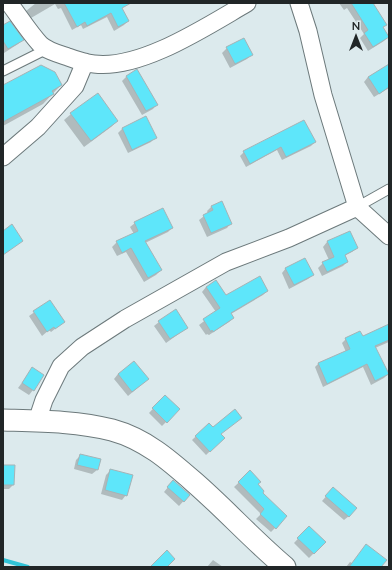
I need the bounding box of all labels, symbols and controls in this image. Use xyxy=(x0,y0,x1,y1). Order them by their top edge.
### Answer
north arrow xyxy=(336,16,376,56)
text: N xyxy=(352,19,360,32)

